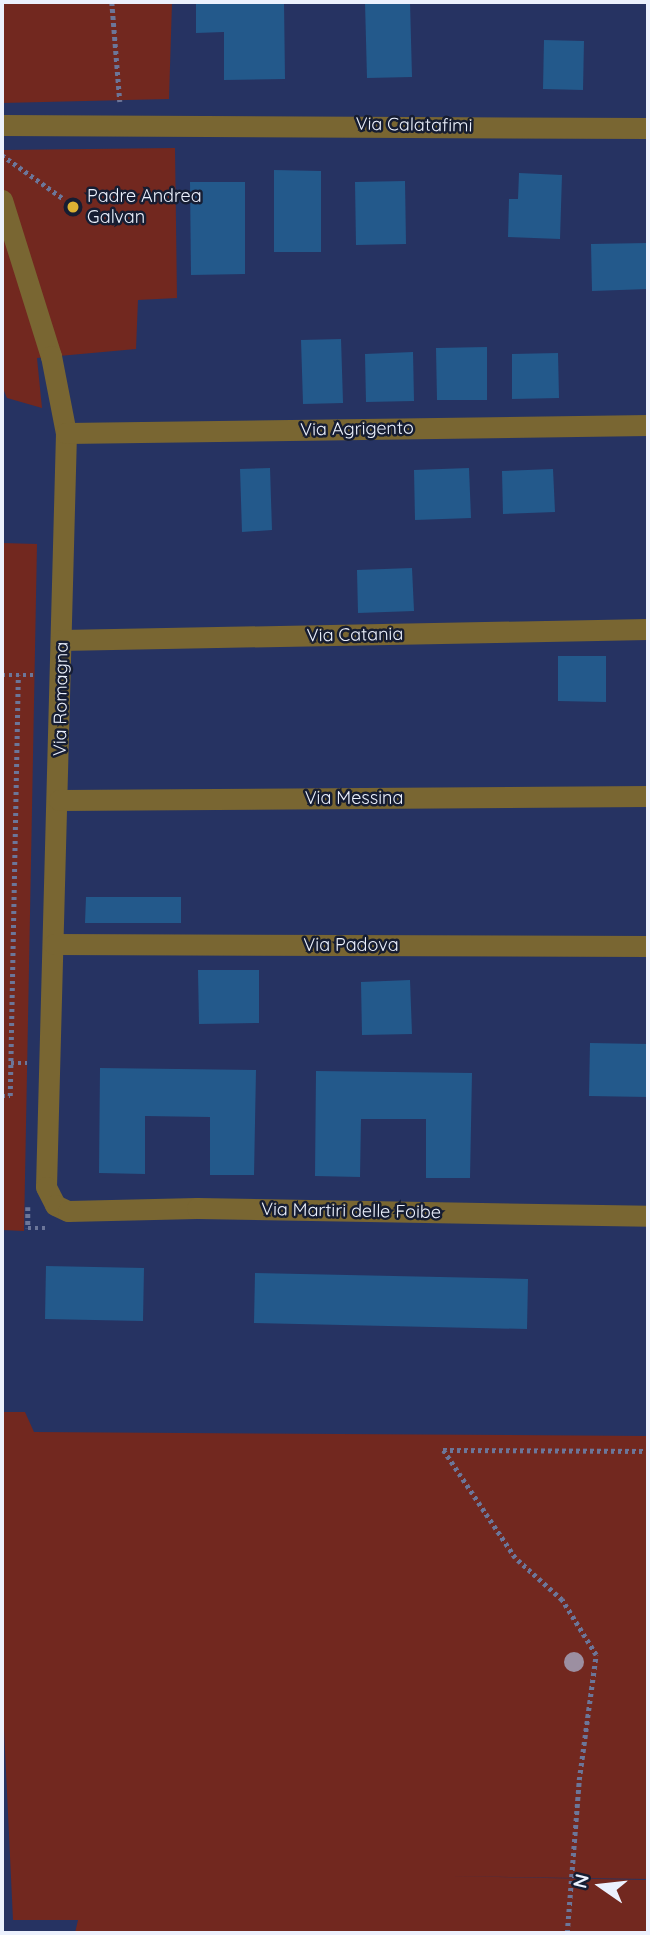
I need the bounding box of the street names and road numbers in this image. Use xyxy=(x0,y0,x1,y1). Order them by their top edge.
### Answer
street label: Via Calatafimi xyxy=(355,113,473,137)
street label: Via Agrigento xyxy=(300,417,414,441)
street label: Via Catania xyxy=(307,623,403,647)
street label: Via Romagna xyxy=(49,642,73,756)
street label: Via Messina xyxy=(305,787,403,809)
street label: Via Padova xyxy=(303,934,399,956)
street label: Via Martiri delle Foibe xyxy=(261,1199,441,1223)

